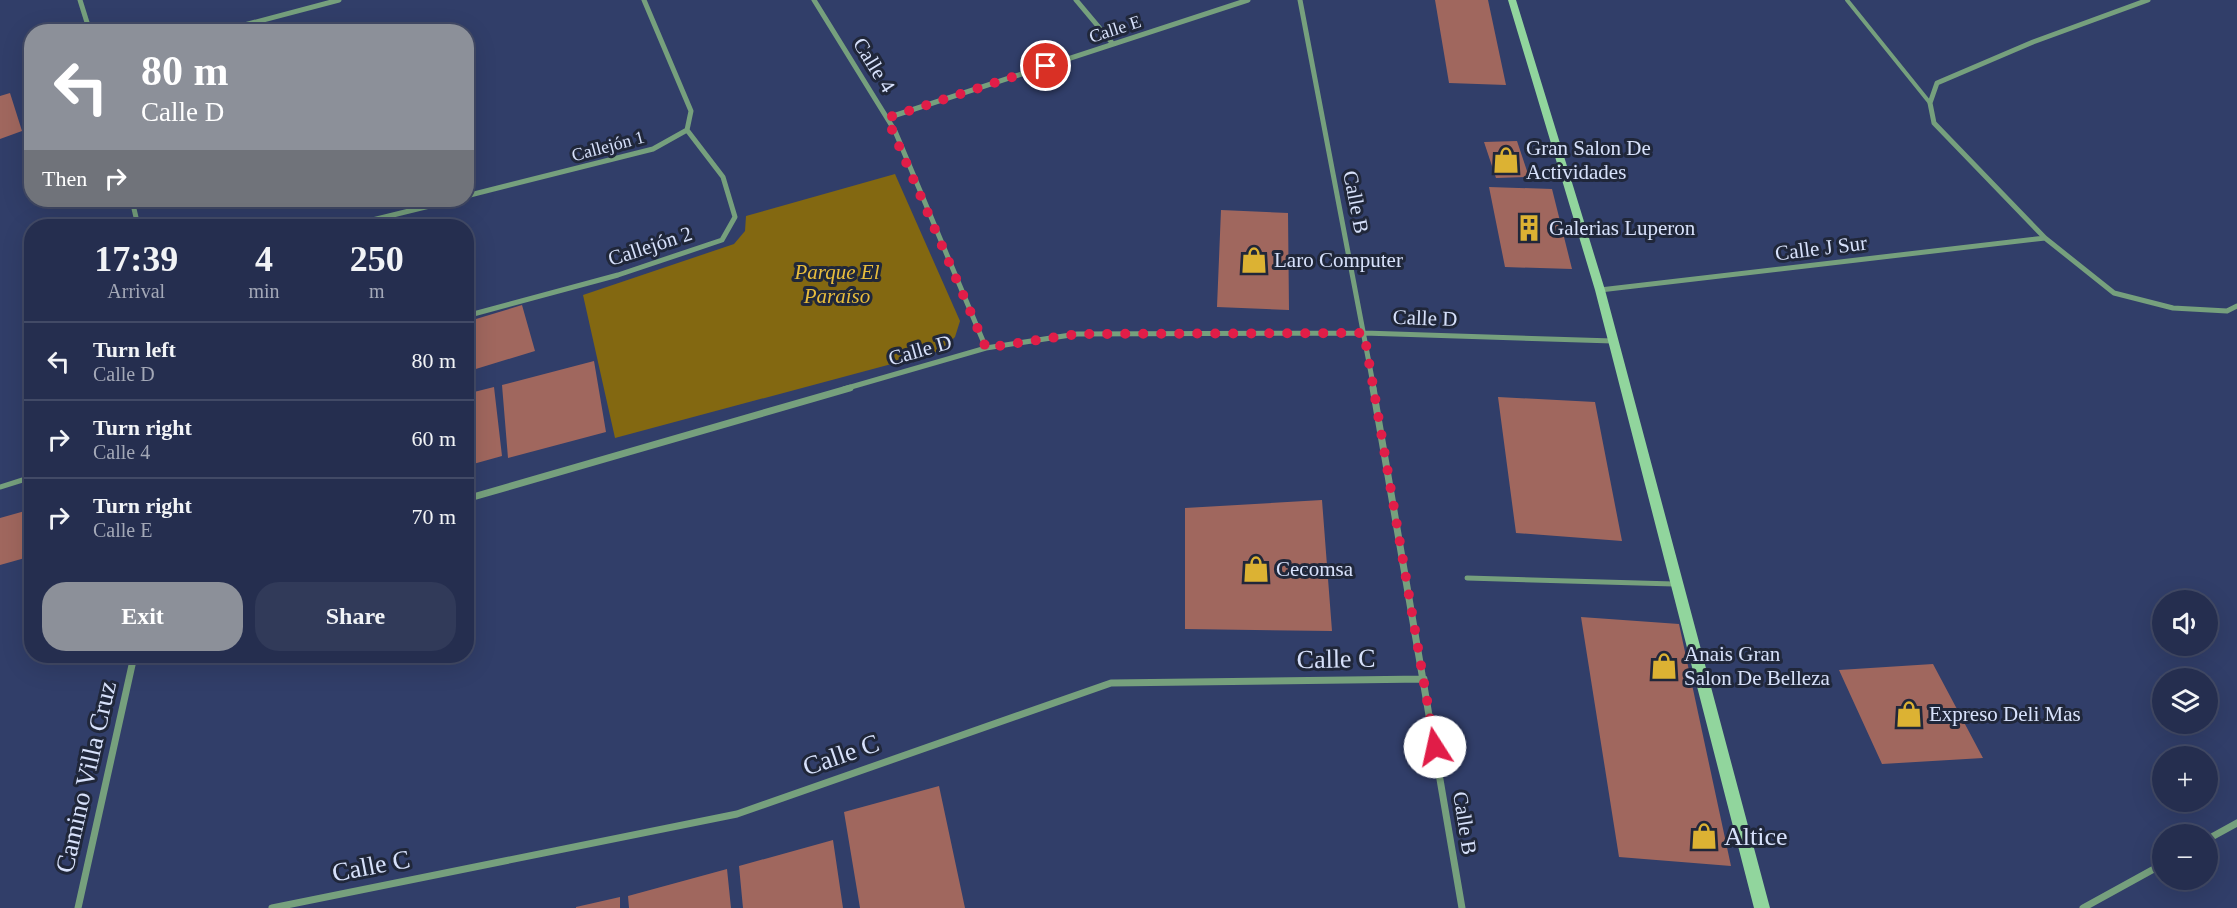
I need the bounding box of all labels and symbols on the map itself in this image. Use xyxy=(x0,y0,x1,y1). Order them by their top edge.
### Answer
street label: Calle E xyxy=(1086,11,1144,47)
street label: Calle 4 xyxy=(848,33,900,97)
pin xyxy=(1020,40,1071,91)
street label: Callejón 1 xyxy=(569,127,647,165)
place label: Gran Salon De Actividades xyxy=(1526,136,1651,184)
shop icon: Gran Salon De Actividades xyxy=(1491,145,1521,175)
street label: Calle B xyxy=(1338,169,1374,235)
building icon: Galerias Luperon xyxy=(1514,213,1544,243)
place label: Galerias Luperon xyxy=(1549,216,1696,240)
street label: Callejón 2 xyxy=(605,221,695,271)
street label: Calle J Sur xyxy=(1774,230,1868,266)
shop icon: Laro Computer xyxy=(1239,245,1269,275)
place label: Laro Computer xyxy=(1274,248,1403,272)
park label: Parque El Paraíso xyxy=(794,260,880,308)
street label: Calle D xyxy=(1392,305,1458,331)
street label: Calle D xyxy=(886,330,954,370)
shop icon: Cecomsa xyxy=(1241,554,1271,584)
place label: Cecomsa xyxy=(1276,557,1354,581)
place label: Anais Gran Salon De Belleza xyxy=(1684,642,1830,690)
street label: Calle C xyxy=(1296,644,1376,674)
shop icon: Anais Gran Salon De Belleza xyxy=(1649,651,1679,681)
street label: Camino Villa Cruz xyxy=(50,678,122,876)
shop icon: Expreso Deli Mas xyxy=(1894,699,1924,729)
place label: Expreso Deli Mas xyxy=(1929,702,2081,726)
position arrow xyxy=(1403,715,1467,779)
street label: Calle C xyxy=(799,728,883,782)
street label: Calle B xyxy=(1448,790,1482,856)
shop icon: Altice xyxy=(1689,821,1719,851)
place label: Altice xyxy=(1724,822,1788,851)
street label: Calle C xyxy=(330,844,412,888)

